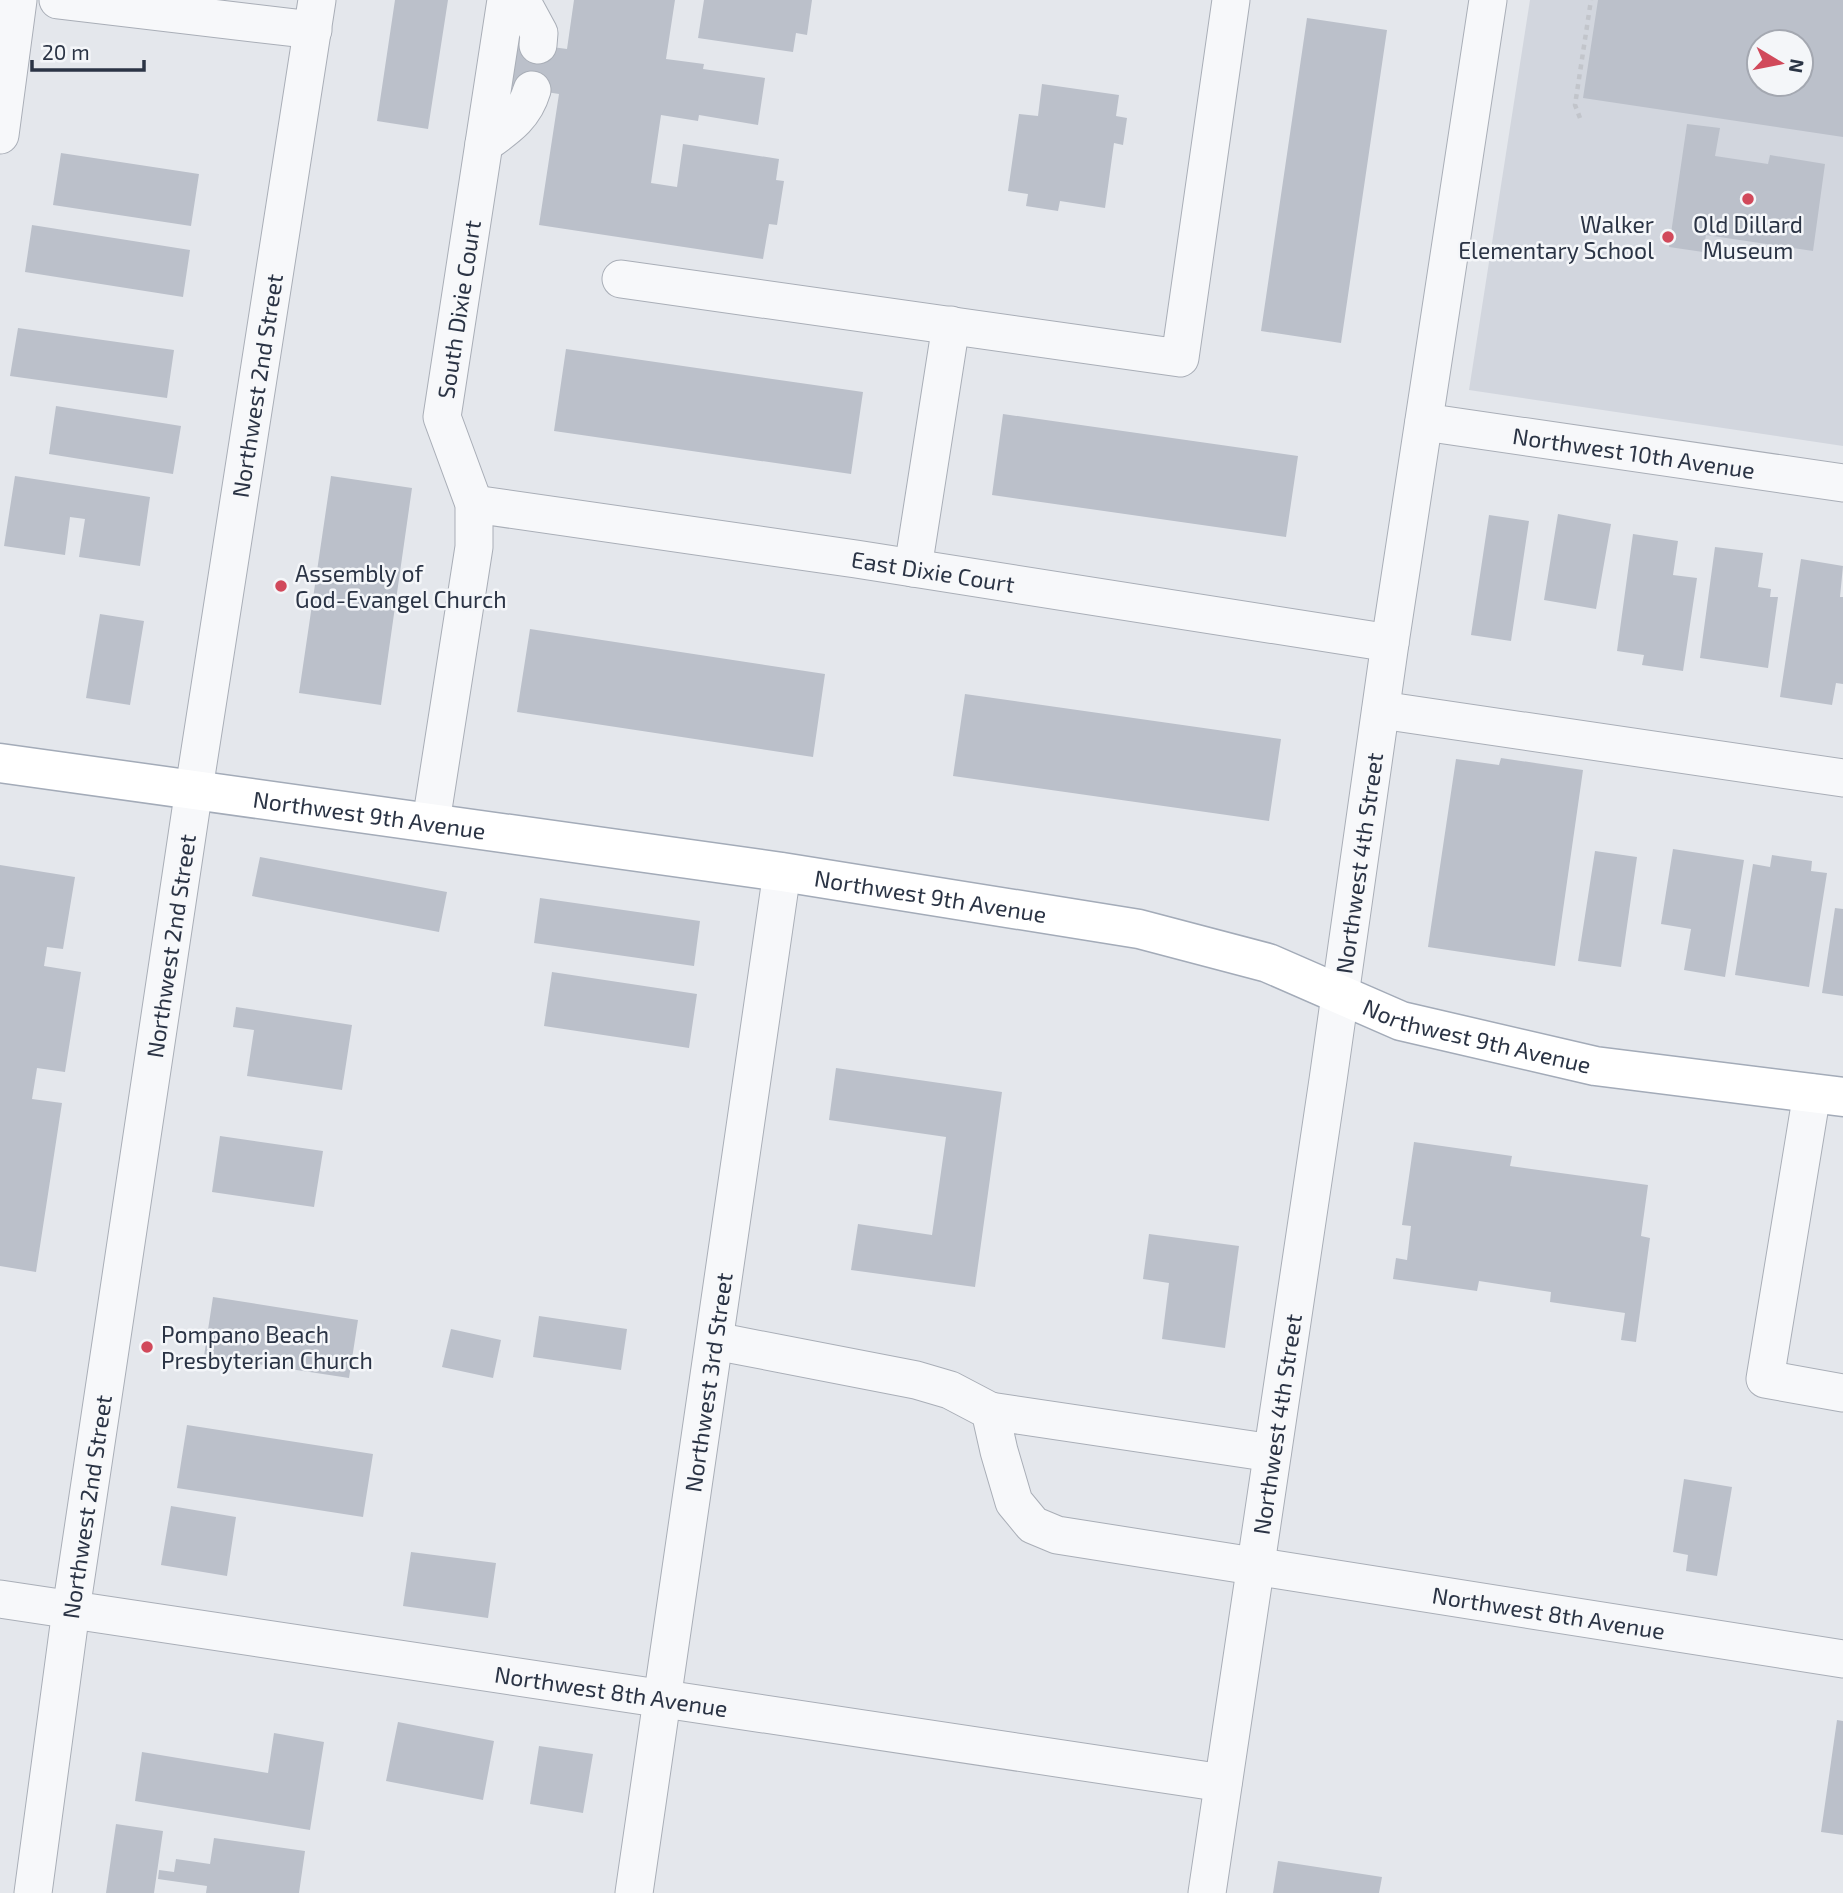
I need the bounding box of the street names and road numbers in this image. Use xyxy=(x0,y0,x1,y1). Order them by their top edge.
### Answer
street label: South Dixie Court xyxy=(431,218,486,400)
street label: Northwest 2nd Street xyxy=(226,271,288,499)
street label: Northwest 10th Avenue xyxy=(1511,421,1757,484)
street label: East Dixie Court xyxy=(850,544,1017,598)
street label: Northwest 4th Street xyxy=(1329,751,1388,975)
street label: Northwest 9th Avenue xyxy=(251,784,488,845)
street label: Northwest 2nd Street xyxy=(140,832,201,1060)
street label: Northwest 9th Avenue xyxy=(813,863,1049,928)
street label: Northwest 9th Avenue xyxy=(1359,992,1594,1079)
street label: Northwest 3rd Street xyxy=(678,1270,738,1494)
street label: Northwest 4th Street xyxy=(1247,1312,1307,1536)
street label: Northwest 2nd Street xyxy=(56,1393,117,1620)
street label: Northwest 8th Avenue xyxy=(1430,1580,1667,1645)
street label: Northwest 8th Avenue xyxy=(493,1660,730,1722)

